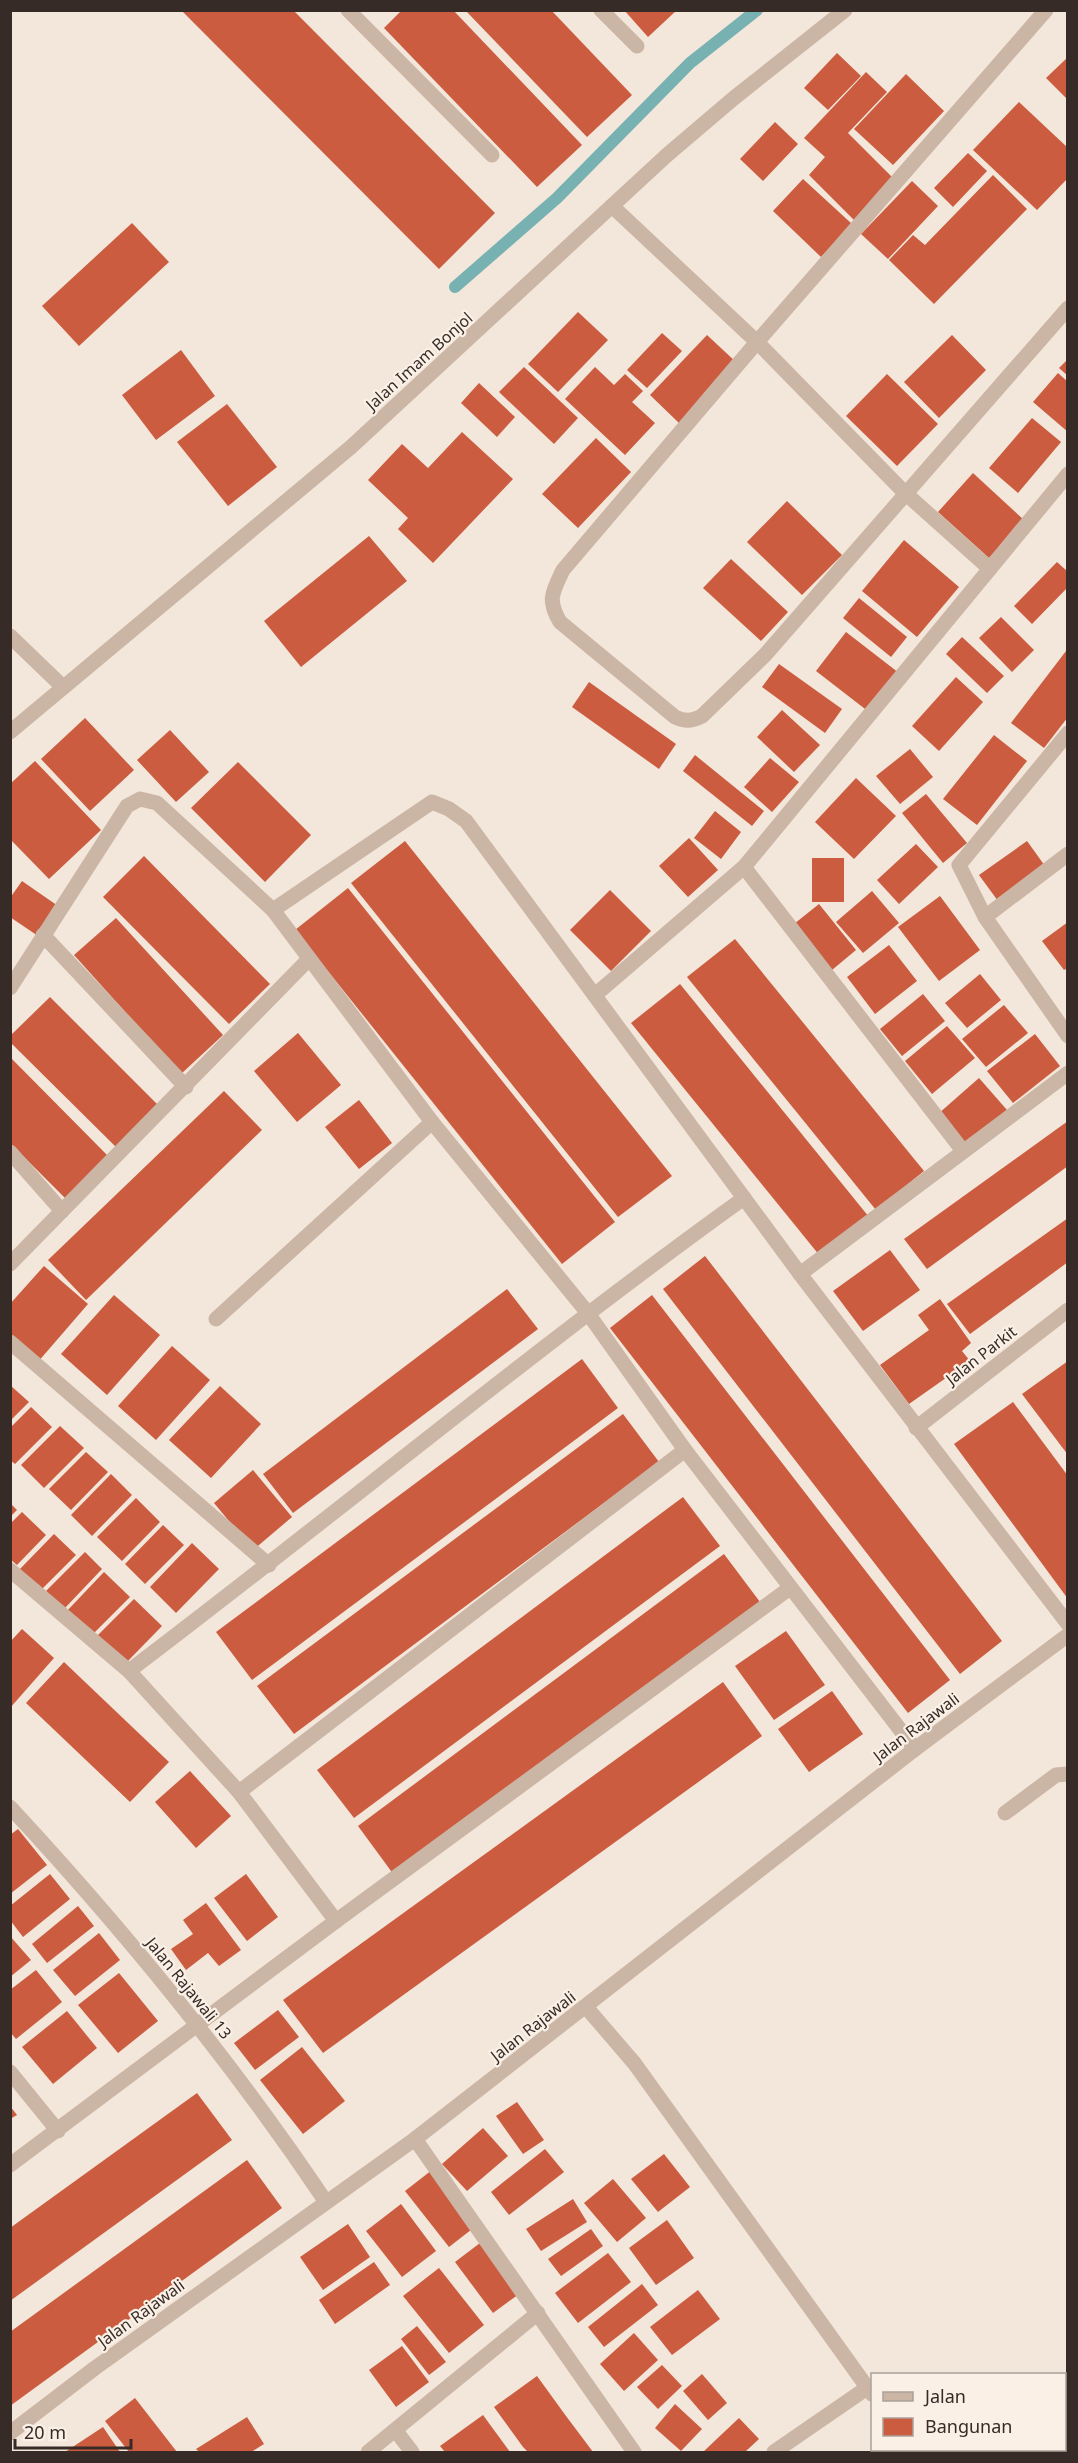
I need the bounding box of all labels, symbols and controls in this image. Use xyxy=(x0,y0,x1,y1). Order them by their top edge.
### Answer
street label: Jalan Imam Bonjol xyxy=(359,307,477,416)
street label: Jalan Parkit xyxy=(939,1320,1021,1391)
street label: Jalan Rajawali xyxy=(867,1687,963,1768)
street label: Jalan Rajawali 13 xyxy=(140,1931,237,2043)
street label: Jalan Rajawali xyxy=(484,1986,580,2067)
street label: Jalan Rajawali xyxy=(92,2274,189,2353)
legend xyxy=(871,2373,1066,2451)
text: Jalan xyxy=(923,2384,966,2408)
scale bar xyxy=(15,2412,130,2450)
text: Bangunan xyxy=(925,2414,1012,2438)
text: 20 m xyxy=(24,2420,66,2444)

